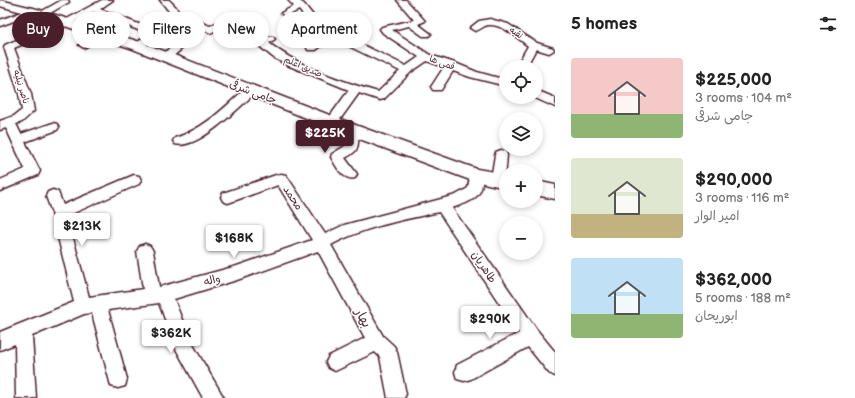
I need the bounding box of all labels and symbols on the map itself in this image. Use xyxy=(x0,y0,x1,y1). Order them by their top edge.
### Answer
street label: نقیه xyxy=(507,25,525,42)
street label: قمی ها xyxy=(428,53,456,73)
street label: صدیق اعلم xyxy=(282,54,324,81)
street label: ناصر نیلیه xyxy=(11,69,31,105)
street label: جامی شرقی xyxy=(227,76,279,108)
pin: $225K xyxy=(297,120,353,154)
street label: محمد xyxy=(280,183,306,213)
pin: $213K xyxy=(54,213,110,247)
pin: $168K xyxy=(206,225,262,259)
street label: طاهریان xyxy=(469,249,499,285)
street label: واله xyxy=(202,271,222,290)
street label: بهار xyxy=(351,305,375,331)
pin: $290K xyxy=(462,306,518,340)
pin: $362K xyxy=(143,320,199,354)

